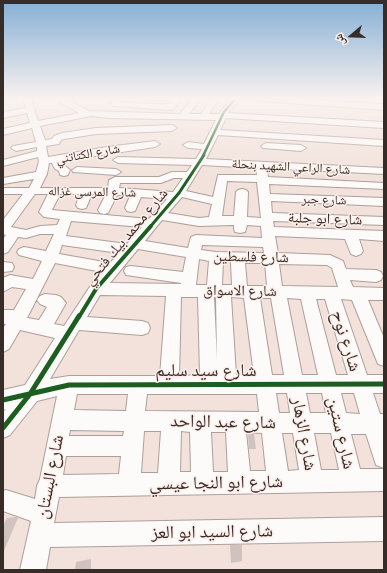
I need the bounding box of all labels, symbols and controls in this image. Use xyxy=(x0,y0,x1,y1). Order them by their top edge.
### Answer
north arrow xyxy=(331,16,371,56)
text: ش xyxy=(331,32,348,48)
street label: شارع الكتاتني xyxy=(55,141,121,167)
street label: شارع الراعي الشهيد بنحلة xyxy=(231,156,351,178)
street label: شارع المرسى غزاله xyxy=(48,183,136,201)
street label: شارع محمد بيك فتحي xyxy=(80,185,172,289)
street label: شارع جبر xyxy=(301,191,347,209)
street label: شارع ابو جلبة xyxy=(288,209,362,229)
street label: شارع فلسطين xyxy=(213,247,289,267)
street label: شارع الاسواق xyxy=(203,281,277,301)
street label: شارع نوح xyxy=(326,308,366,374)
street label: شارع سيد سليم xyxy=(155,360,257,382)
street label: شارع ستين xyxy=(322,395,360,471)
street label: شارع الزهار xyxy=(287,396,321,472)
street label: شارع عبد الواحد xyxy=(170,410,276,434)
street label: شارع البستان xyxy=(31,433,69,521)
street label: شارع ابو النجا عيسي xyxy=(149,471,283,495)
street label: شارع السيد ابو العز xyxy=(151,520,273,544)

